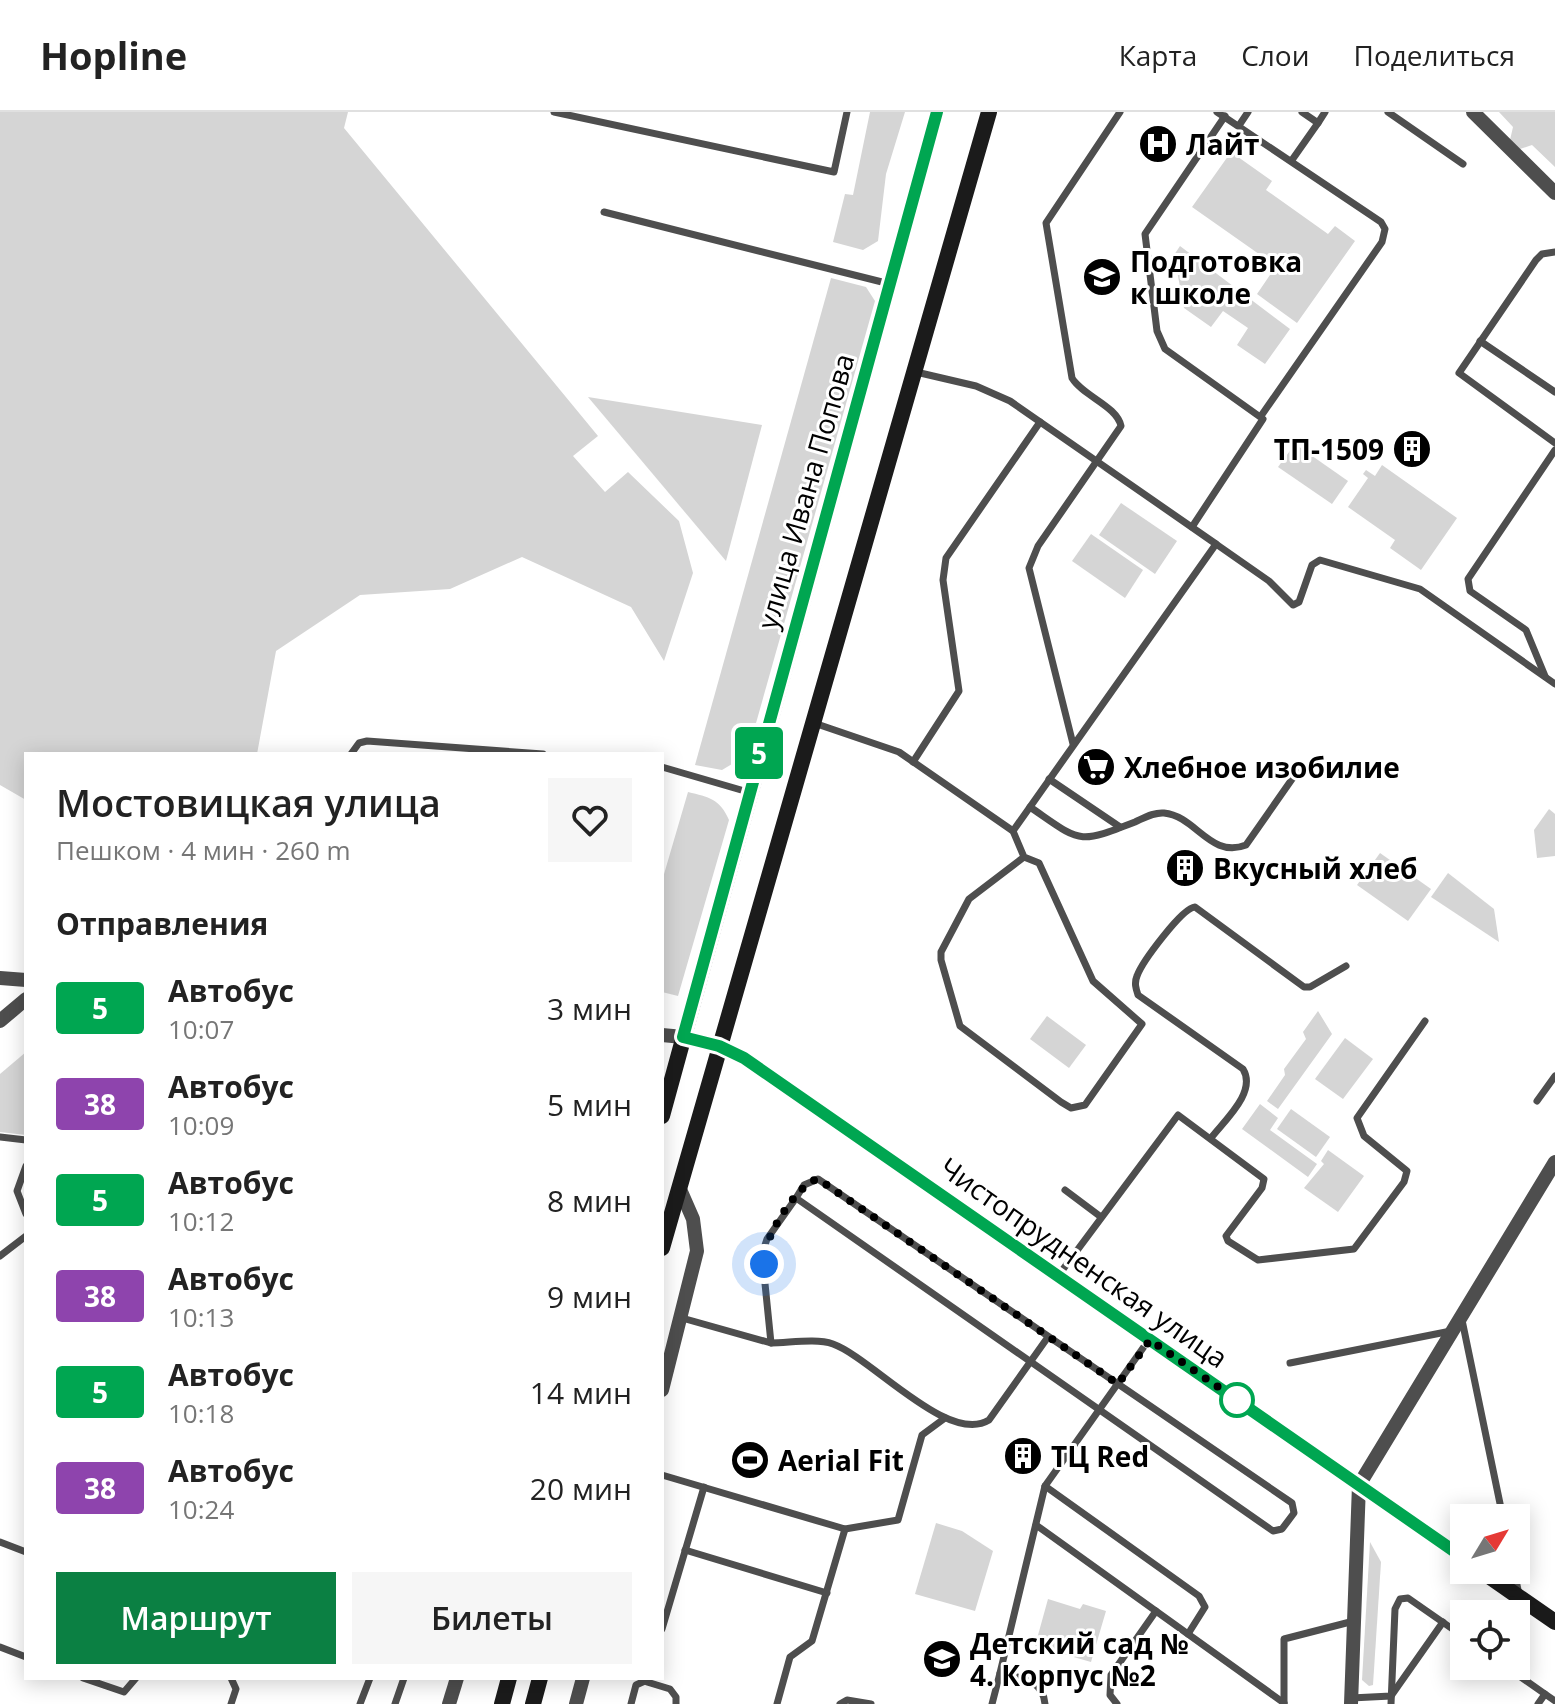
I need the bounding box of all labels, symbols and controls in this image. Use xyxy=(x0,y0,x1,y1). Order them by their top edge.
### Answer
text: Hopline xyxy=(40,29,187,81)
text: Карта xyxy=(1119,36,1197,74)
text: Слои xyxy=(1241,36,1310,74)
text: Поделиться xyxy=(1354,36,1515,74)
hospital icon: Лайт xyxy=(1137,123,1179,165)
place label: Лайт xyxy=(1186,125,1259,163)
place label: Подготовка к школе xyxy=(1130,242,1302,312)
school or university icon: Подготовка к школе xyxy=(1081,256,1123,298)
street label: улица Ивана Попова xyxy=(747,349,863,633)
building icon: ТП-1509 xyxy=(1391,428,1433,470)
place label: ТП-1509 xyxy=(1274,430,1384,468)
line badge: 5 xyxy=(733,727,785,779)
text: 5 xyxy=(751,734,767,772)
supermarket icon: Хлебное изобилие xyxy=(1075,746,1117,788)
place label: Хлебное изобилие xyxy=(1124,748,1400,786)
text: Мостовицкая улица xyxy=(56,776,441,828)
button: heart xyxy=(548,778,632,862)
text: Пешком · 4 мин · 260 m xyxy=(56,832,351,868)
building icon: Вкусный хлеб xyxy=(1164,847,1206,889)
place label: Вкусный хлеб xyxy=(1213,849,1417,887)
text: Отправления xyxy=(56,903,268,944)
text: Автобус xyxy=(168,970,294,1011)
text: 3 мин xyxy=(547,988,632,1029)
text: 5 xyxy=(92,989,108,1027)
text: 10:07 xyxy=(168,1011,234,1047)
text: Автобус xyxy=(168,1066,294,1107)
text: 5 мин xyxy=(547,1084,632,1125)
text: 38 xyxy=(84,1085,116,1123)
text: 10:09 xyxy=(168,1107,234,1143)
street label: Чистопрудненская улица xyxy=(932,1148,1236,1376)
text: Автобус xyxy=(168,1162,294,1203)
text: 8 мин xyxy=(547,1180,632,1221)
text: 5 xyxy=(92,1181,108,1219)
text: 10:12 xyxy=(168,1203,234,1239)
your location xyxy=(744,1244,784,1284)
text: Автобус xyxy=(168,1258,294,1299)
text: 9 мин xyxy=(547,1276,632,1317)
text: 38 xyxy=(84,1277,116,1315)
text: 10:13 xyxy=(168,1299,234,1335)
text: Автобус xyxy=(168,1354,294,1395)
text: 14 мин xyxy=(530,1372,632,1413)
text: 5 xyxy=(92,1373,108,1411)
unlabelled marker xyxy=(1220,1383,1254,1417)
text: 10:18 xyxy=(168,1395,234,1431)
building icon: ТЦ Red xyxy=(1002,1435,1044,1477)
place label: ТЦ Red xyxy=(1051,1437,1149,1475)
sports icon: Aerial Fit xyxy=(729,1439,771,1481)
place label: Aerial Fit xyxy=(778,1441,904,1479)
text: Автобус xyxy=(168,1450,294,1491)
text: 20 мин xyxy=(530,1468,632,1509)
text: 38 xyxy=(84,1469,116,1507)
text: 10:24 xyxy=(168,1491,234,1527)
north arrow xyxy=(1450,1504,1530,1584)
map controls xyxy=(1450,1504,1530,1680)
button: Маршрут xyxy=(56,1572,336,1664)
button: Билеты xyxy=(352,1572,632,1664)
button: locate xyxy=(1450,1600,1530,1680)
place label: Детский сад № 4. Корпус №2 xyxy=(970,1624,1189,1694)
school or university icon: Детский сад № 4. Корпус №2 xyxy=(921,1638,963,1680)

